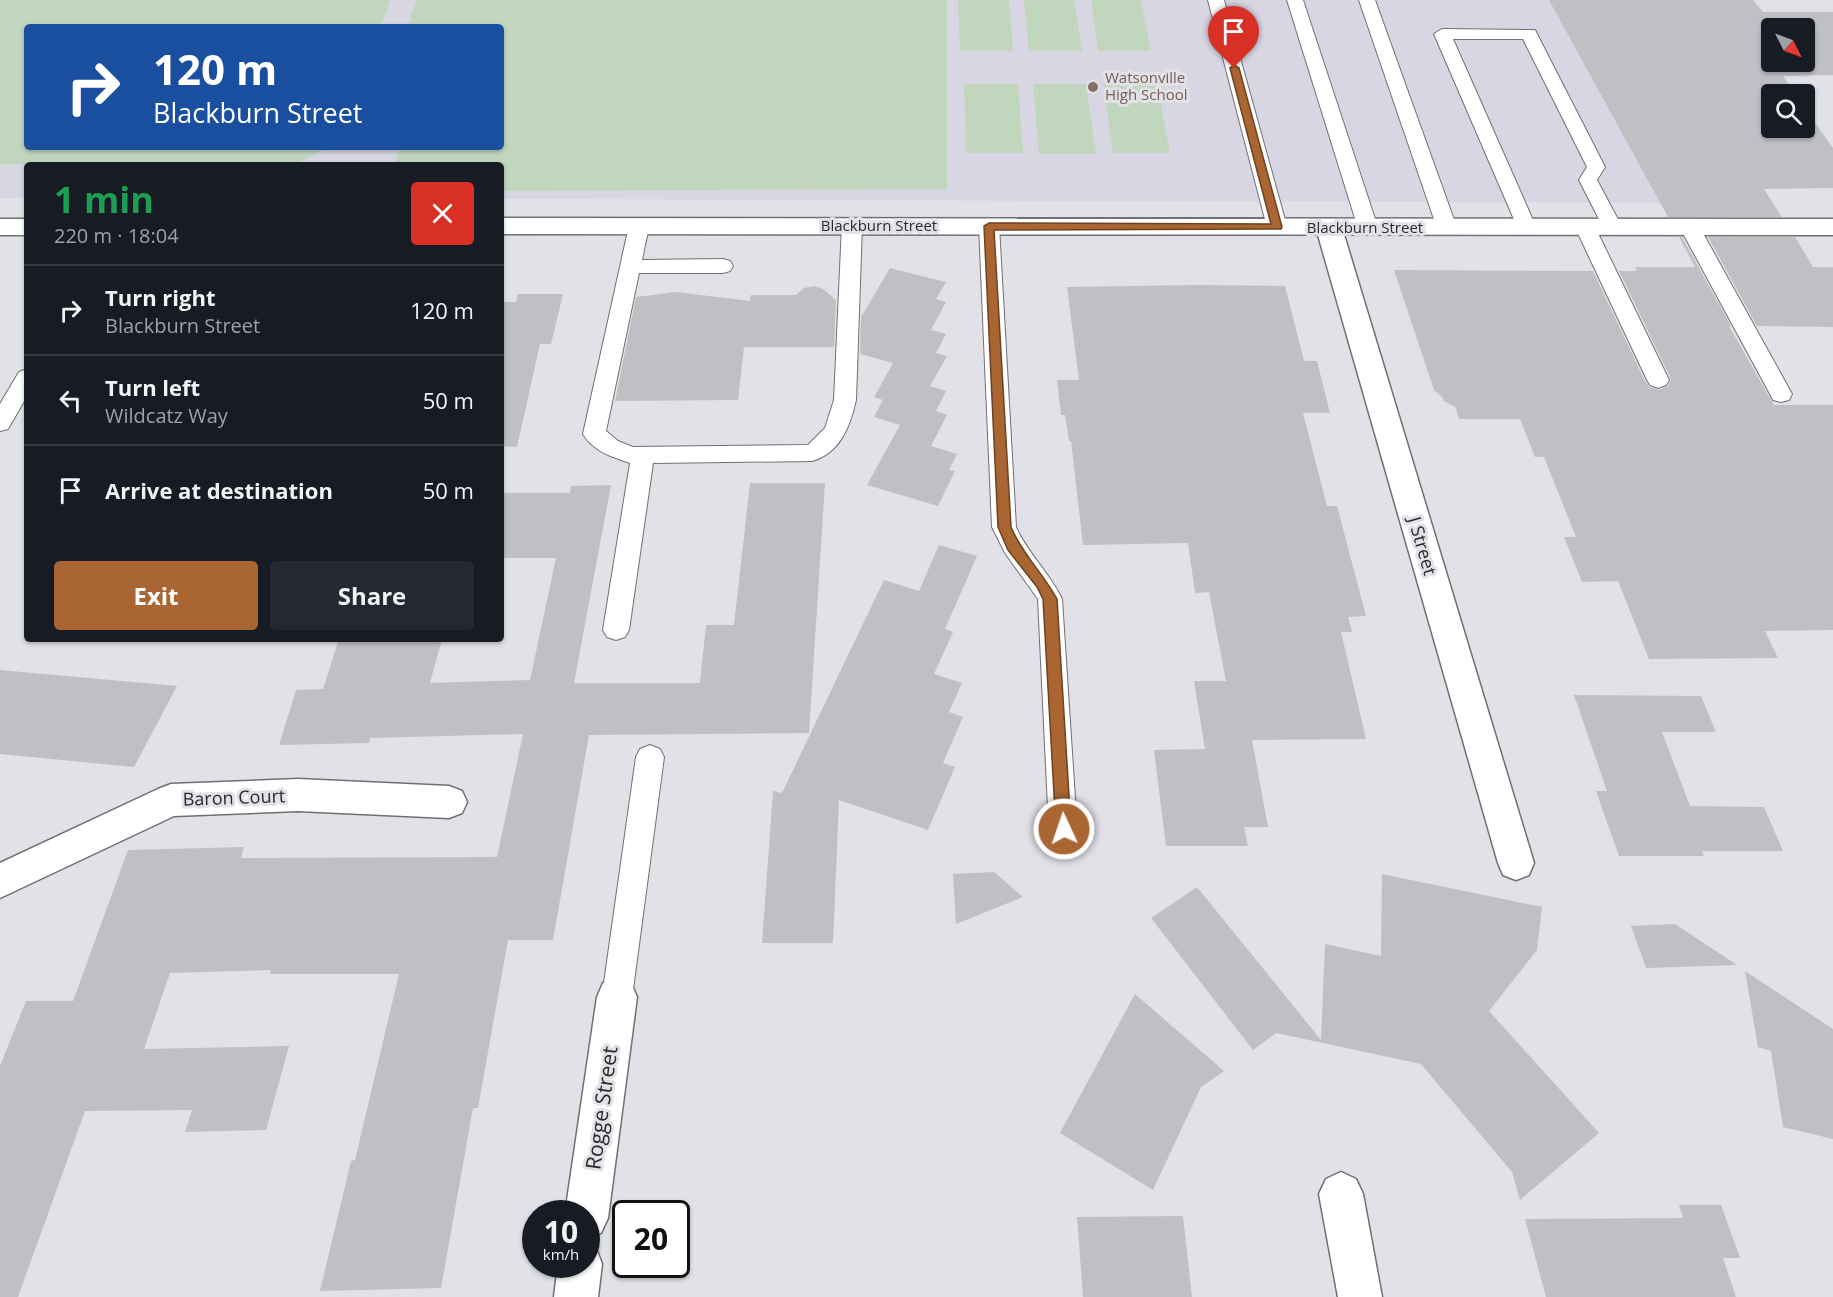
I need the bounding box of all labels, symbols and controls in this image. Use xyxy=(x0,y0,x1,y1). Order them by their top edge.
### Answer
pin xyxy=(1208,6,1259,68)
icon: arrive xyxy=(1217,15,1250,48)
north arrow xyxy=(1761,18,1815,72)
map controls xyxy=(1761,18,1815,138)
text: 120 m xyxy=(153,40,277,97)
icon: right xyxy=(54,48,132,126)
place label: Watsonville High School xyxy=(1105,67,1188,104)
marker: Watsonville High School xyxy=(1086,80,1100,94)
button: search xyxy=(1761,84,1815,138)
text: Blackburn Street xyxy=(153,94,362,131)
text: 1 min xyxy=(54,175,154,224)
button: close xyxy=(411,182,474,245)
street label: Blackburn Street xyxy=(821,215,937,235)
street label: Blackburn Street xyxy=(1307,217,1423,237)
text: 220 m · 18:04 xyxy=(54,222,179,249)
text: Turn right xyxy=(105,282,216,312)
icon: right xyxy=(54,294,87,327)
text: 120 m xyxy=(410,295,474,325)
text: Blackburn Street xyxy=(105,312,260,339)
text: Turn left xyxy=(105,372,200,402)
icon: left xyxy=(54,384,87,417)
text: 50 m xyxy=(423,385,474,415)
text: Wildcatz Way xyxy=(105,402,228,429)
icon: arrive xyxy=(54,474,87,507)
text: Arrive at destination xyxy=(105,475,333,505)
text: 50 m xyxy=(423,475,474,505)
street label: J Street xyxy=(1403,512,1443,578)
button: Exit xyxy=(54,561,258,630)
button: Share xyxy=(270,561,474,630)
street label: Baron Court xyxy=(182,783,286,811)
position arrow xyxy=(1032,797,1096,861)
street label: Rogge Street xyxy=(578,1044,624,1171)
speed limit sign: 20 xyxy=(612,1200,690,1278)
text: 10 xyxy=(544,1211,578,1252)
text: km/h xyxy=(543,1244,579,1264)

